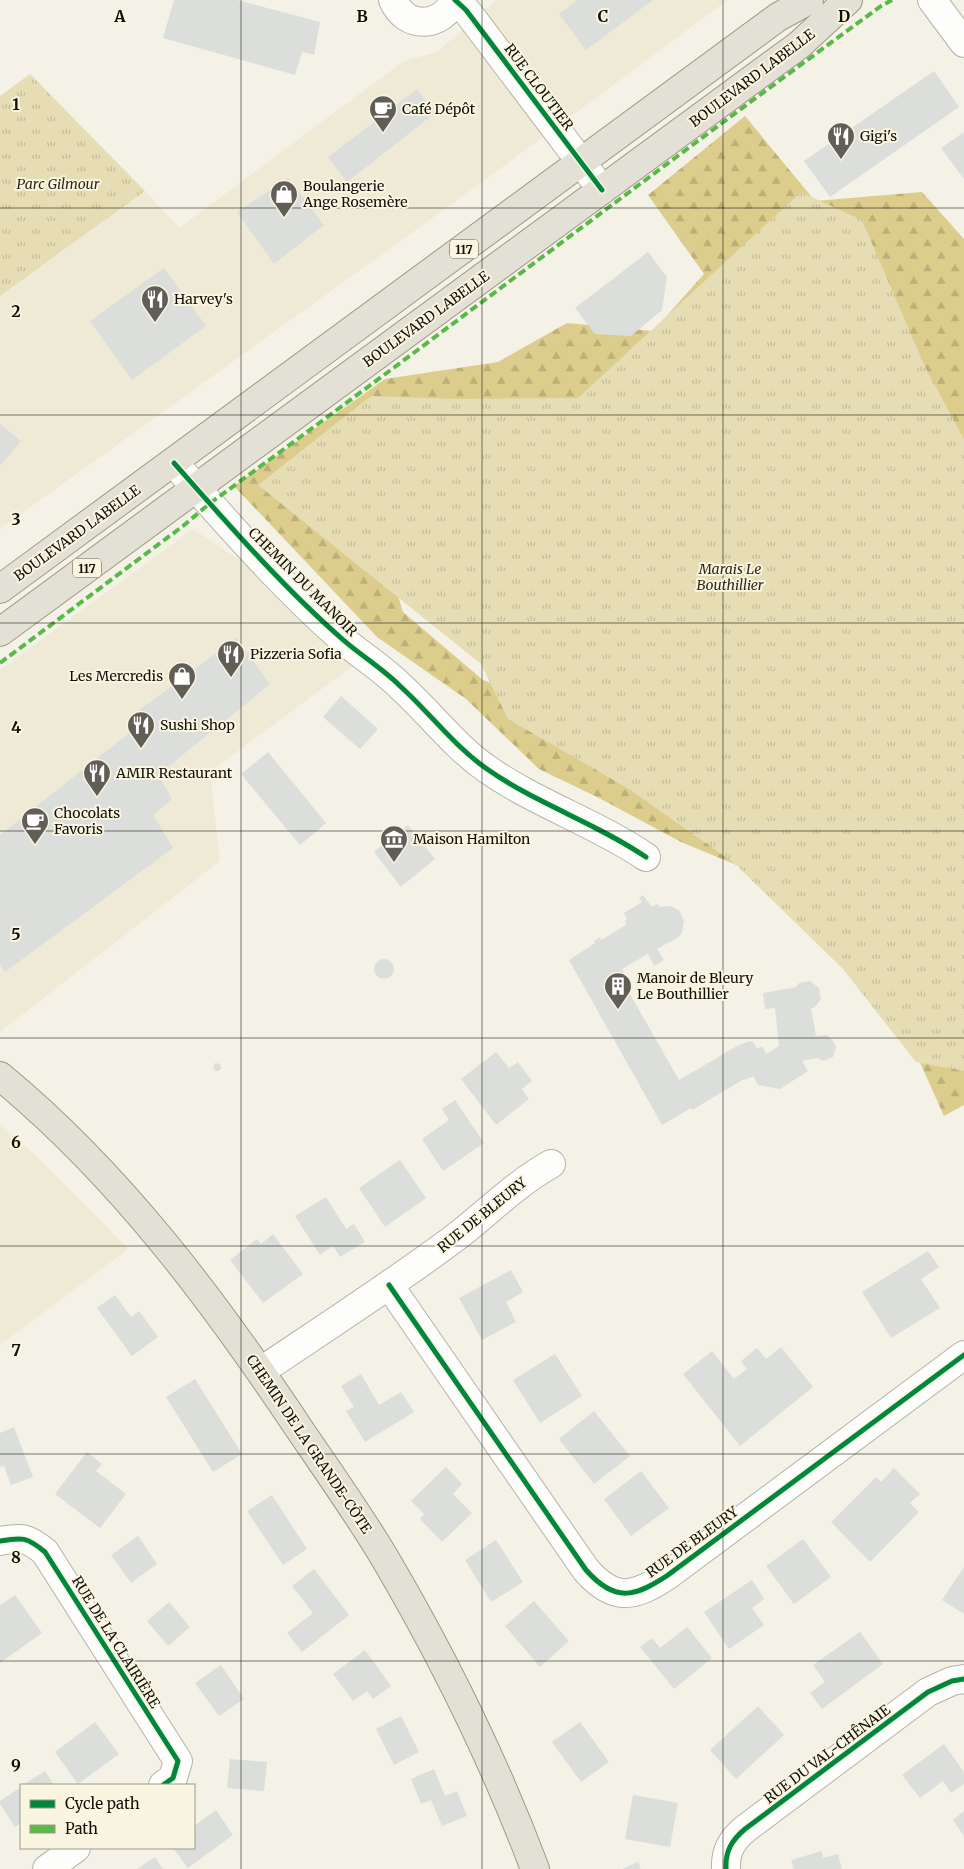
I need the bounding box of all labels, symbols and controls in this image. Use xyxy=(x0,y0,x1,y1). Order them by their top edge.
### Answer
text: A xyxy=(113,6,126,26)
text: B xyxy=(356,6,368,26)
text: C xyxy=(598,6,608,26)
text: D xyxy=(838,6,850,26)
street label: BOULEVARD LABELLE xyxy=(686,25,818,131)
street label: RUE CLOUTIER xyxy=(500,40,578,134)
text: 1 xyxy=(12,94,20,114)
cafe icon: Café Dépôt xyxy=(368,94,398,133)
place label: Café Dépôt xyxy=(402,100,476,118)
restaurant icon: Gigi's xyxy=(826,121,856,160)
place label: Gigi's xyxy=(860,127,897,145)
park label: Parc Gilmour xyxy=(17,175,100,193)
place label: Boulangerie Ange Rosemère xyxy=(302,177,407,211)
shop icon: Boulangerie Ange Rosemère xyxy=(269,179,299,218)
road number: 117 xyxy=(450,240,478,258)
street label: BOULEVARD LABELLE xyxy=(359,267,493,371)
restaurant icon: Harvey's xyxy=(140,284,170,323)
place label: Harvey's xyxy=(174,290,233,308)
text: 2 xyxy=(11,301,21,321)
street label: BOULEVARD LABELLE xyxy=(10,481,144,585)
text: 3 xyxy=(11,509,21,529)
street label: CHEMIN DU MANOIR xyxy=(245,524,361,640)
road number: 117 xyxy=(73,558,101,578)
park label: Marais Le Bouthillier xyxy=(697,560,764,594)
restaurant icon: Pizzeria Sofia xyxy=(216,639,246,678)
place label: Pizzeria Sofia xyxy=(250,645,342,663)
shop icon: Les Mercredis xyxy=(167,661,197,700)
place label: Les Mercredis xyxy=(69,667,163,685)
restaurant icon: Sushi Shop xyxy=(126,710,156,749)
place label: Sushi Shop xyxy=(160,716,235,734)
text: 4 xyxy=(11,717,21,737)
restaurant icon: AMIR Restaurant xyxy=(82,758,112,797)
place label: AMIR Restaurant xyxy=(115,764,233,782)
place label: Chocolats Favoris xyxy=(54,804,120,838)
cafe icon: Chocolats Favoris xyxy=(20,806,50,845)
museum icon: Maison Hamilton xyxy=(379,824,409,863)
place label: Maison Hamilton xyxy=(413,830,530,848)
text: 5 xyxy=(11,924,21,944)
place label: Manoir de Bleury Le Bouthillier xyxy=(637,969,754,1003)
building icon: Manoir de Bleury Le Bouthillier xyxy=(603,971,633,1010)
text: 6 xyxy=(11,1132,21,1152)
street label: RUE DE BLEURY xyxy=(434,1173,531,1257)
text: 7 xyxy=(11,1340,21,1360)
street label: CHEMIN DE LA GRANDE-CÔTE xyxy=(242,1351,376,1537)
street label: RUE DE BLEURY xyxy=(642,1502,742,1582)
text: 8 xyxy=(11,1547,21,1567)
street label: RUE DE LA CLAIRIÈRE xyxy=(68,1573,164,1711)
street label: RUE DU VAL-CHÊNAIE xyxy=(760,1701,894,1807)
text: 9 xyxy=(11,1755,21,1775)
legend xyxy=(20,1784,195,1849)
text: Cycle path xyxy=(65,1794,140,1813)
text: Path xyxy=(65,1819,98,1838)

